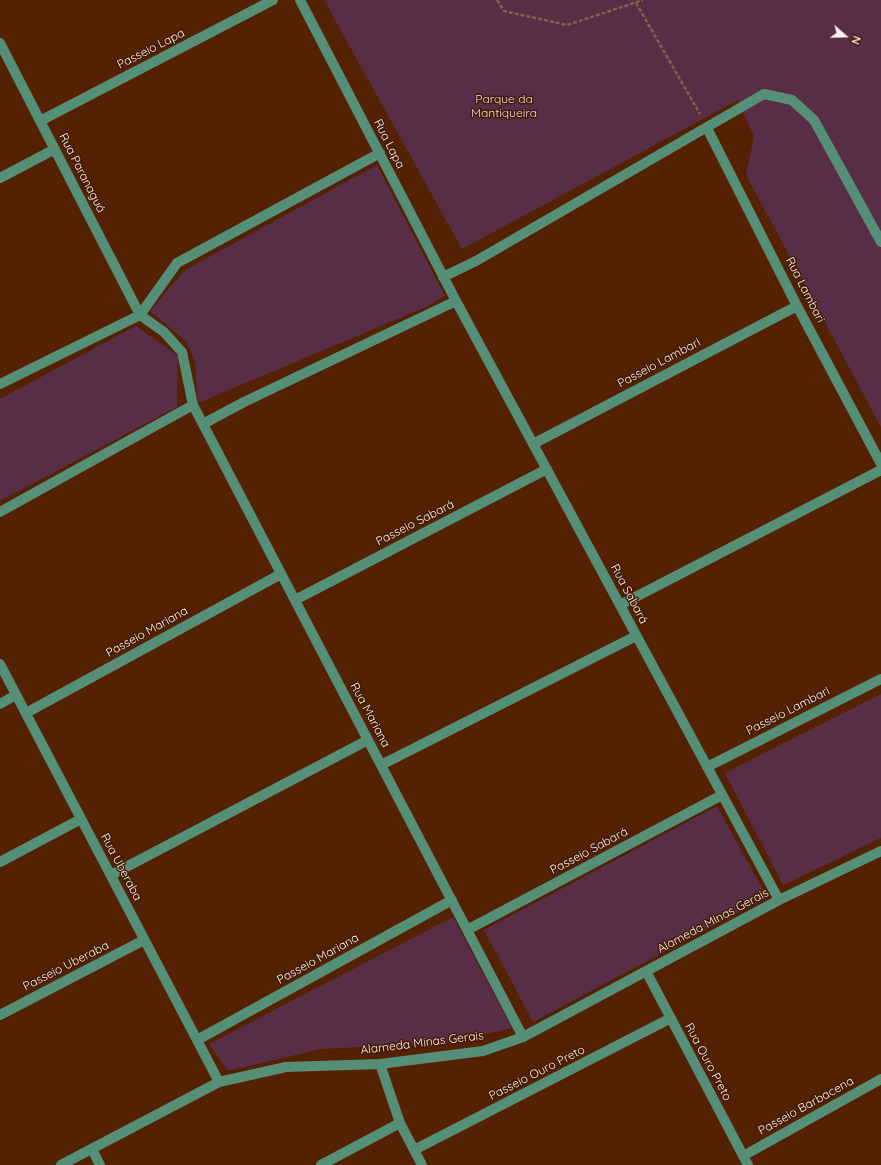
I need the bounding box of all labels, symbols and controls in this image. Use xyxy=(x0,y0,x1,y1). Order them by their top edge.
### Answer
north arrow xyxy=(825,16,865,56)
street label: Passeio Lapa xyxy=(115,26,187,72)
text: N xyxy=(848,34,864,46)
park label: Parque da Mantiqueira xyxy=(471,92,537,120)
street label: Rua Lapa xyxy=(370,117,408,171)
street label: Rua Paranaguá xyxy=(56,131,108,215)
street label: Rua Lambari xyxy=(782,255,828,325)
street label: Passeio Lambari xyxy=(615,335,703,391)
street label: Passeio Sabará xyxy=(374,497,456,549)
street label: Rua Sabará xyxy=(607,562,651,626)
street label: Passeio Mariana xyxy=(104,604,190,660)
street label: Rua Mariana xyxy=(347,680,393,750)
street label: Passeio Lambari xyxy=(744,684,832,738)
street label: Passeio Sabará xyxy=(548,825,630,877)
street label: Rua Uberaba xyxy=(97,831,145,903)
street label: Alameda Minas Gerais xyxy=(655,886,771,956)
street label: Passeio Mariana xyxy=(275,931,361,987)
street label: Passeio Uberaba xyxy=(21,938,111,994)
street label: Rua Ouro Preto xyxy=(682,1021,734,1103)
street label: Alameda Minas Gerais xyxy=(360,1028,484,1058)
street label: Passeio Ouro Preto xyxy=(487,1043,587,1103)
street label: Passeio Barbacena xyxy=(756,1074,856,1138)

